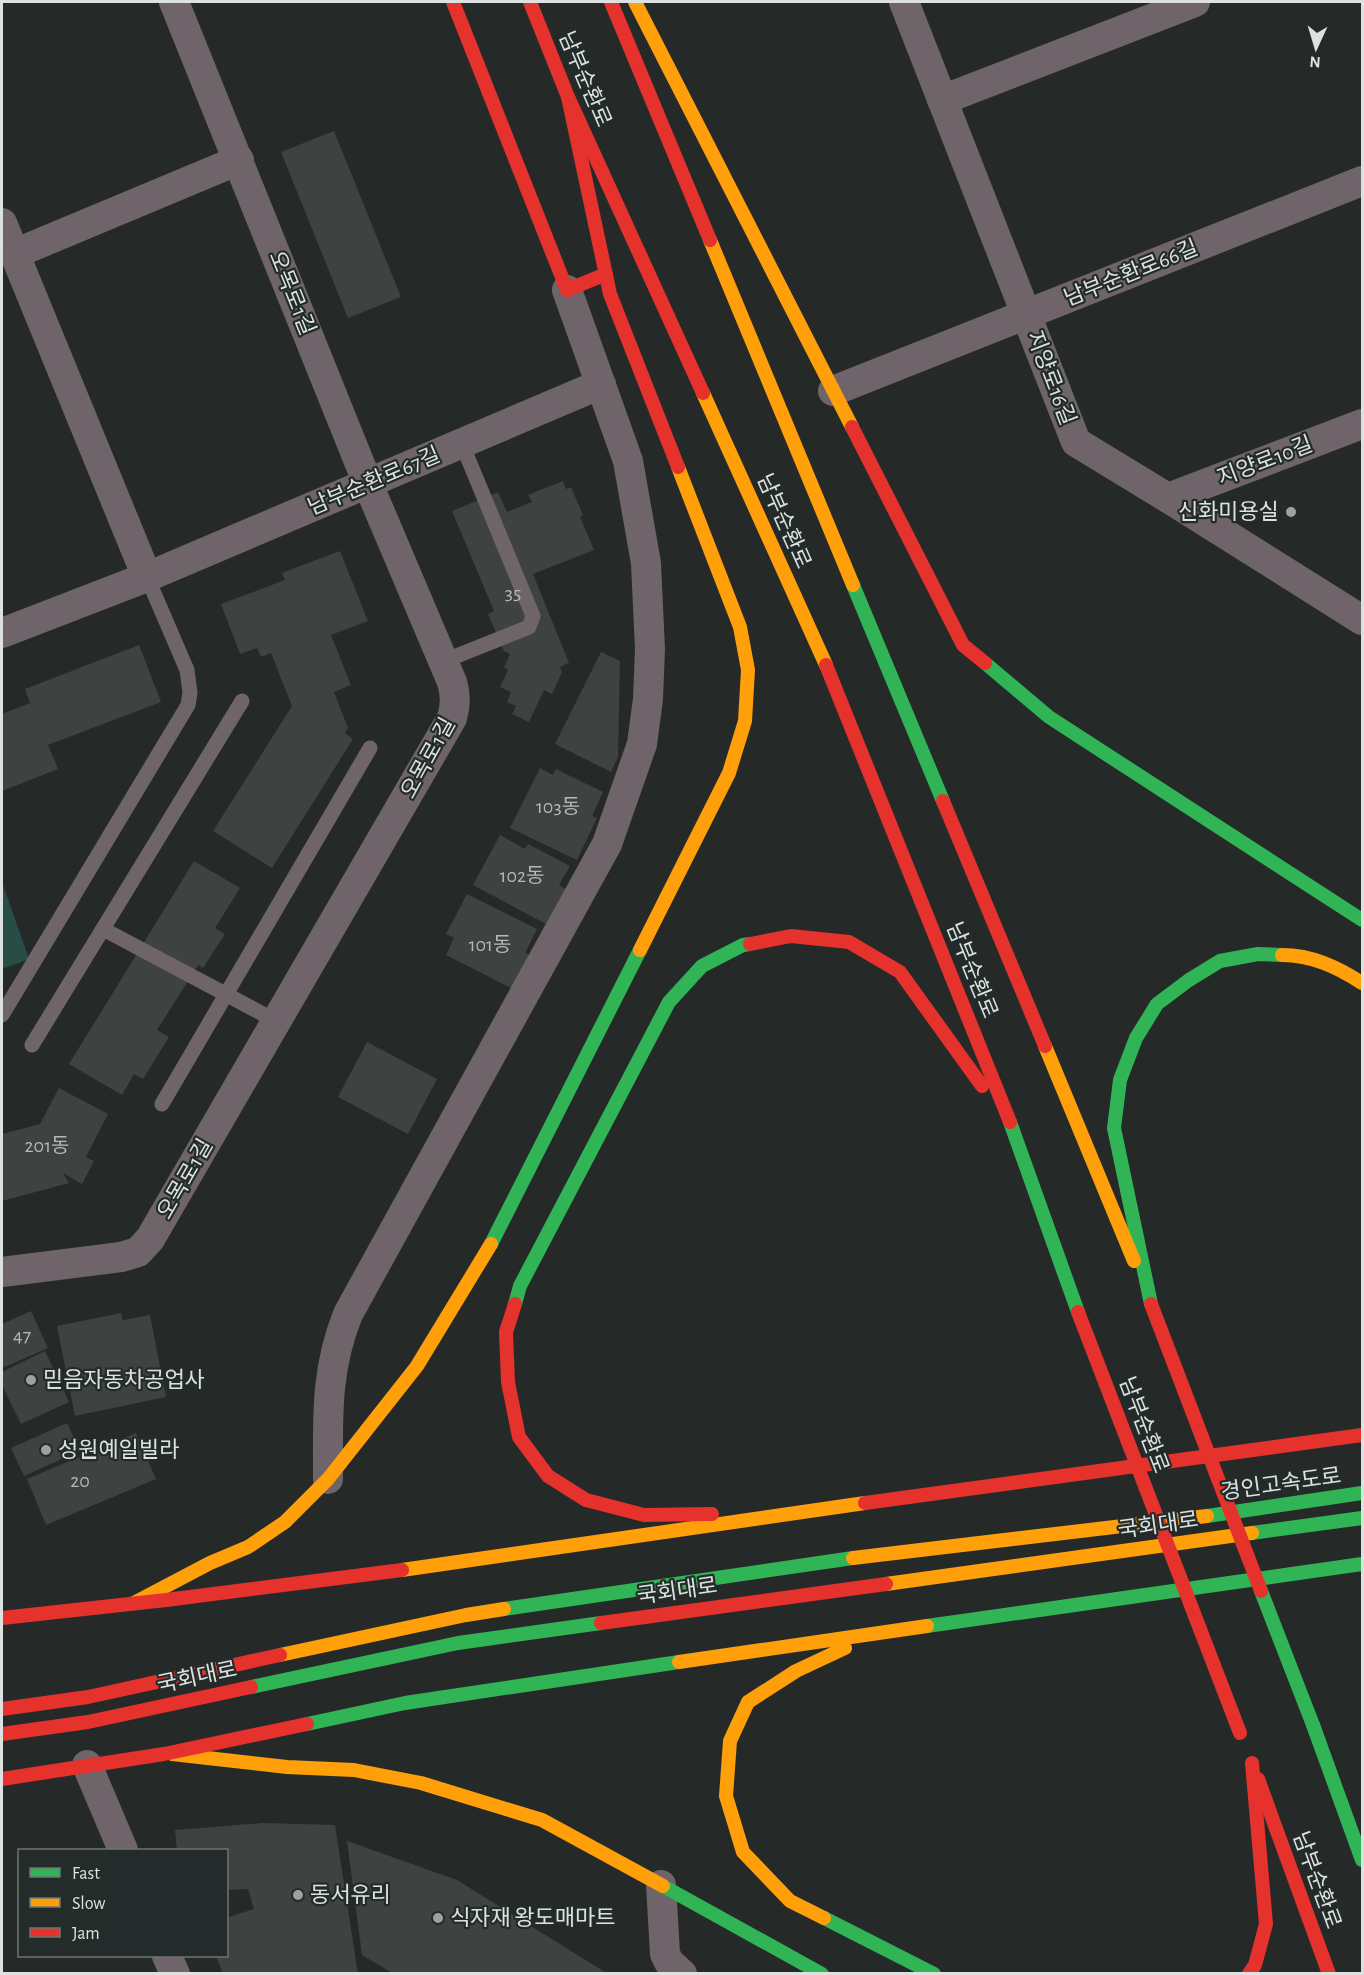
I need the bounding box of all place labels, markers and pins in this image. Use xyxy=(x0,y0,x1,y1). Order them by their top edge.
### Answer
place label: 신화미용실 xyxy=(1178,500,1279,523)
marker: 신화미용실 xyxy=(1284,505,1298,519)
place label: 믿음자동차공업사 xyxy=(43,1368,205,1391)
marker: 믿음자동차공업사 xyxy=(24,1373,38,1387)
place label: 성원예일빌라 xyxy=(58,1438,179,1461)
marker: 성원예일빌라 xyxy=(39,1443,53,1457)
place label: 동서유리 xyxy=(310,1883,391,1906)
marker: 동서유리 xyxy=(291,1888,305,1902)
place label: 식자재 왕도매마트 xyxy=(450,1906,616,1929)
marker: 식자재 왕도매마트 xyxy=(431,1911,445,1925)

